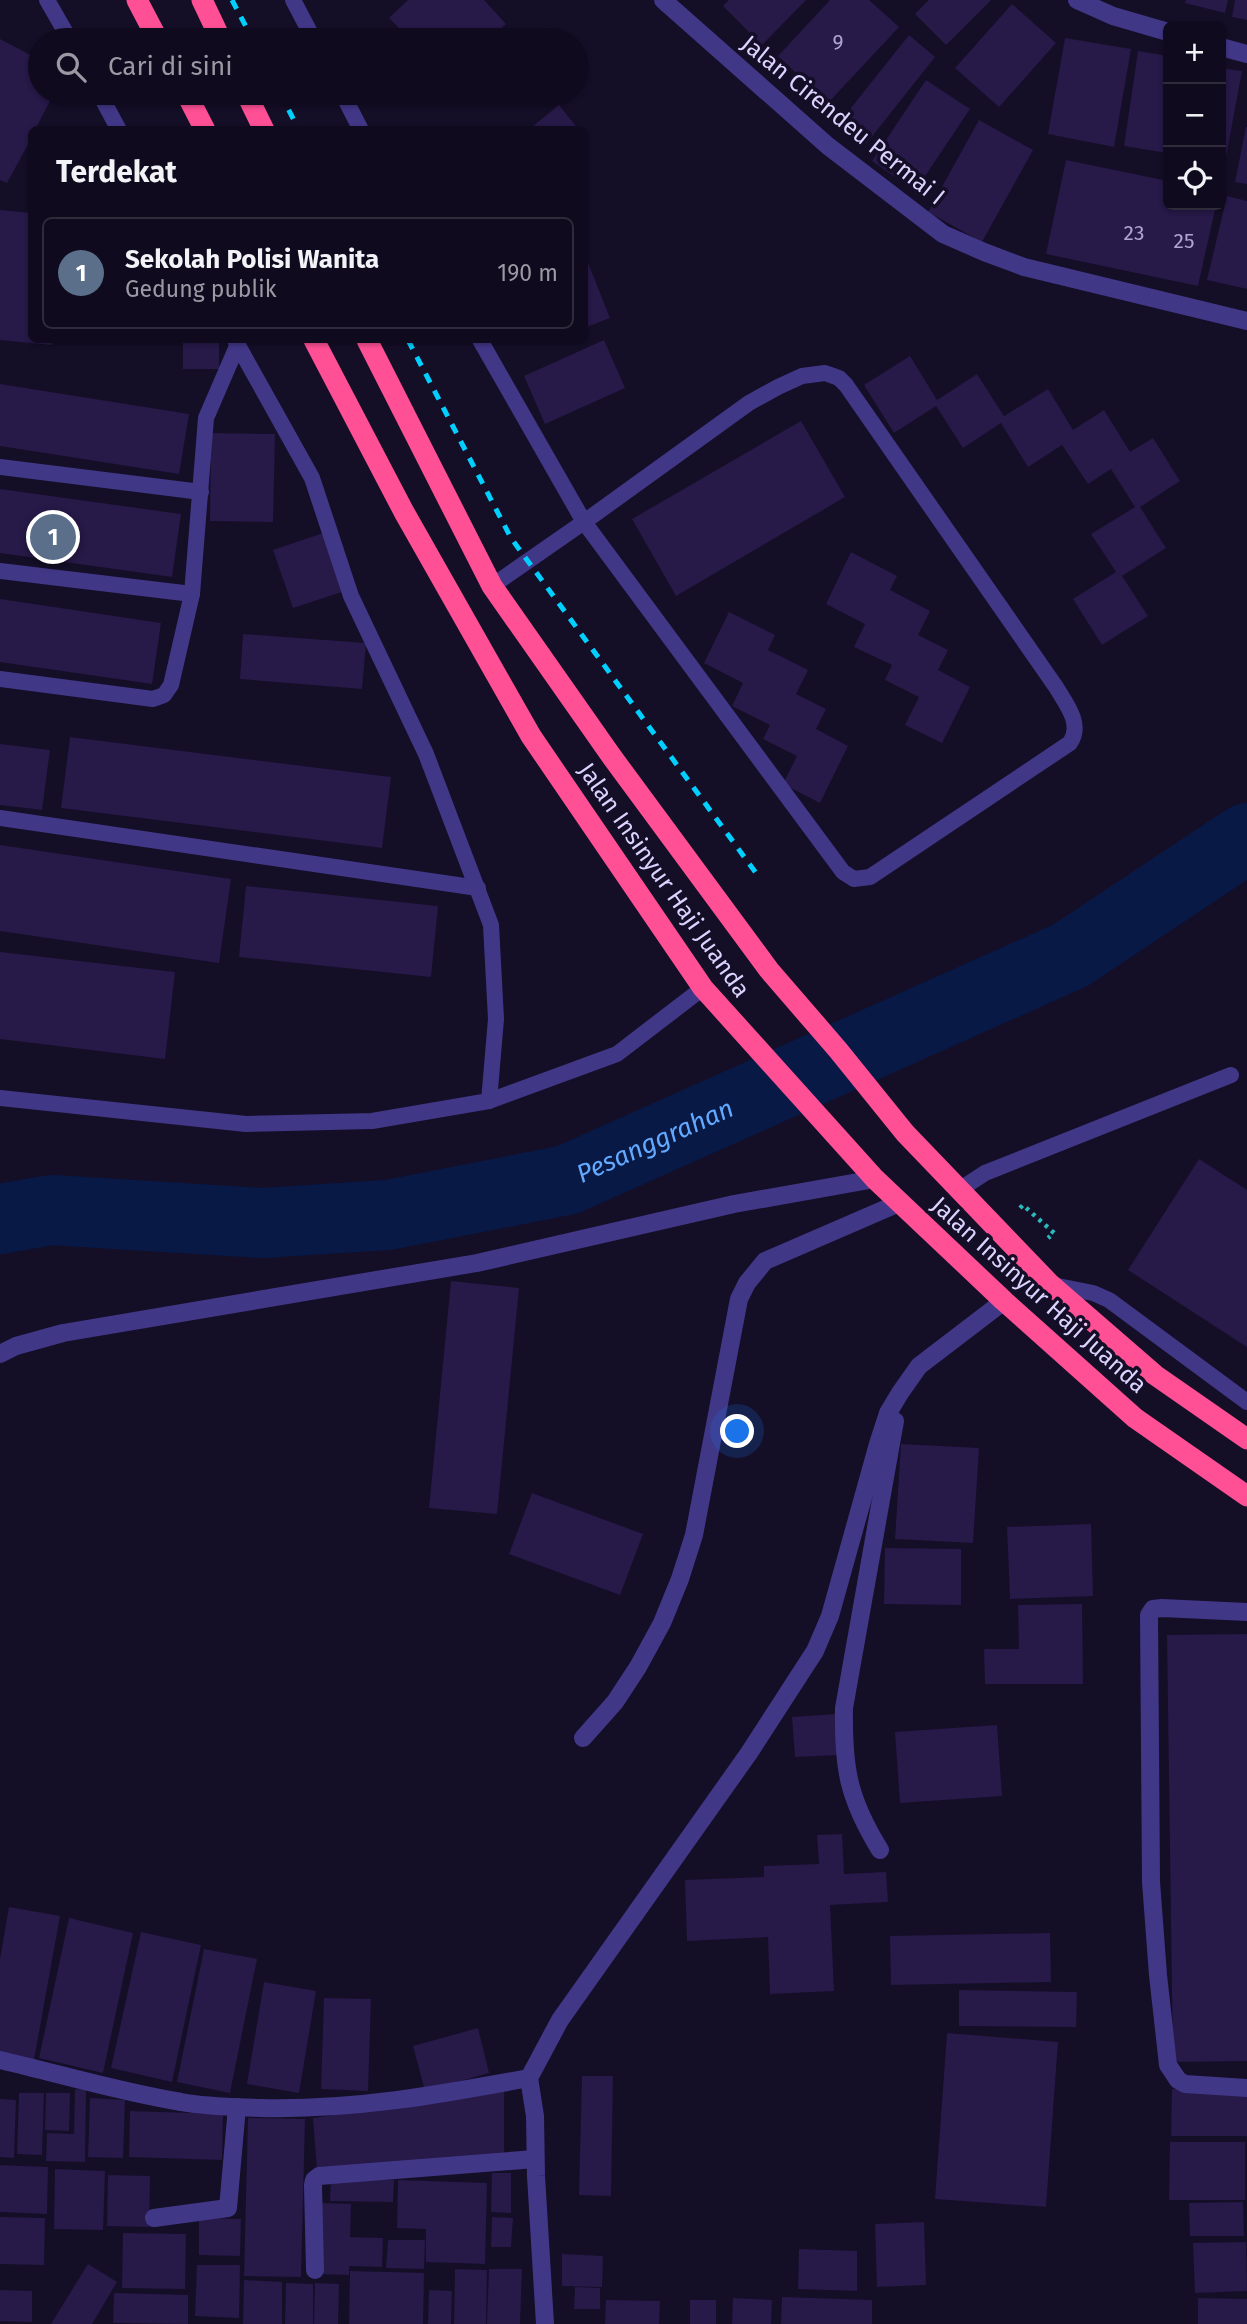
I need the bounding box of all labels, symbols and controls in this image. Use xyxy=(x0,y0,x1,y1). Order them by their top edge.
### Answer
map controls xyxy=(1163,21,1226,210)
button: + xyxy=(1163,21,1226,84)
search box xyxy=(28,28,588,105)
street label: Jalan Cirendeu Permai I xyxy=(736,29,950,211)
house number: 9 xyxy=(832,29,844,55)
icon: search xyxy=(52,48,90,86)
text: Cari di sini xyxy=(108,51,233,82)
button: − xyxy=(1163,84,1226,147)
button: locate xyxy=(1163,147,1226,210)
text: Terdekat xyxy=(56,154,177,190)
house number: 23 xyxy=(1124,220,1144,246)
house number: 25 xyxy=(1174,228,1194,254)
text: Sekolah Polisi Wanita xyxy=(125,244,379,275)
text: 1 xyxy=(76,259,86,287)
text: 190 m xyxy=(497,259,558,287)
text: Gedung publik xyxy=(125,275,276,303)
pin: 1 xyxy=(30,511,76,563)
street label: Jalan Insinyur Haji Juanda xyxy=(572,757,756,1003)
water label: Pesanggrahan xyxy=(572,1092,738,1189)
street label: Jalan Insinyur Haji Juanda xyxy=(926,1191,1152,1399)
your location xyxy=(720,1414,754,1448)

